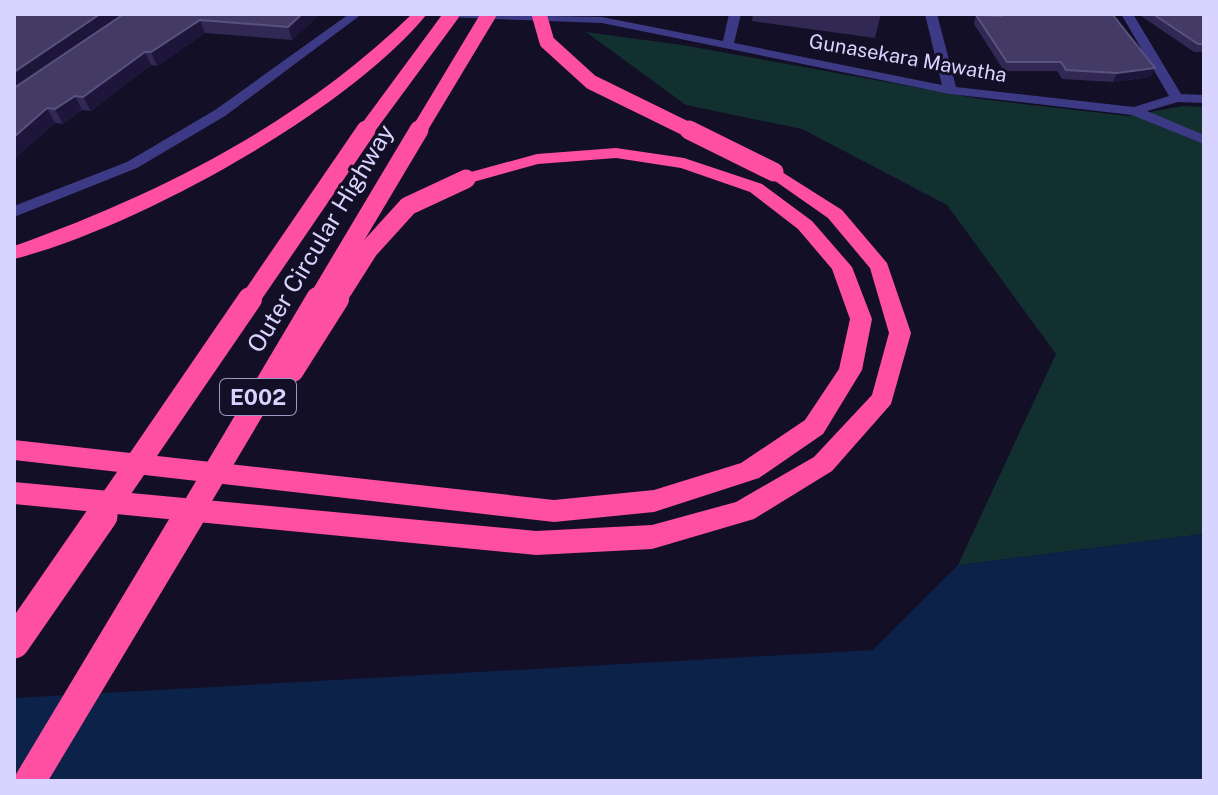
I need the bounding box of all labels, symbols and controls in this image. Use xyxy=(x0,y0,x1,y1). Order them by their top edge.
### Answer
street label: Gunasekara Mawatha xyxy=(807,29,1009,87)
street label: Outer Circular Highway xyxy=(241,119,399,357)
road number: E002 xyxy=(220,379,296,415)

